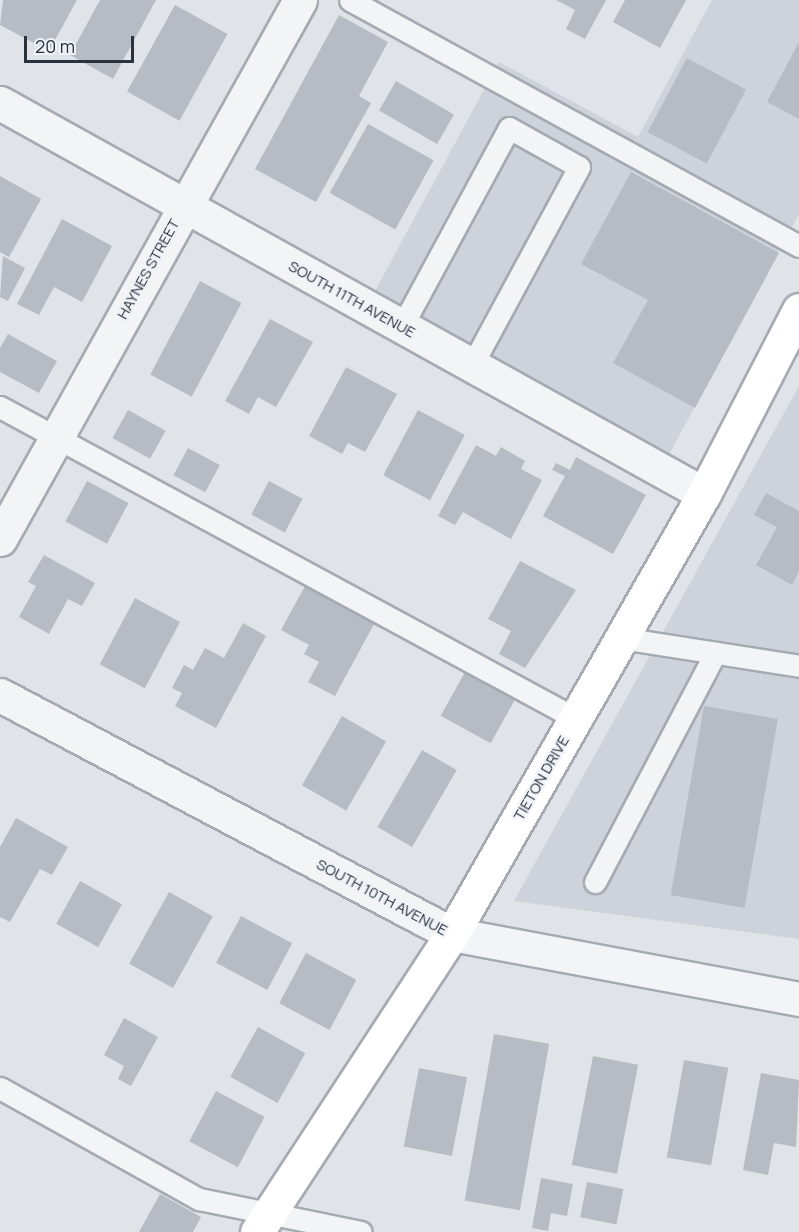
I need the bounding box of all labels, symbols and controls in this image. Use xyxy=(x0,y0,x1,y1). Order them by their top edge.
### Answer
scale bar xyxy=(27,24,136,62)
text: 20 m xyxy=(35,34,75,58)
street label: HAYNES STREET xyxy=(113,216,183,322)
street label: SOUTH 11TH AVENUE xyxy=(285,257,419,341)
street label: TIETON DRIVE xyxy=(510,732,572,824)
street label: SOUTH 10TH AVENUE xyxy=(314,855,450,939)

